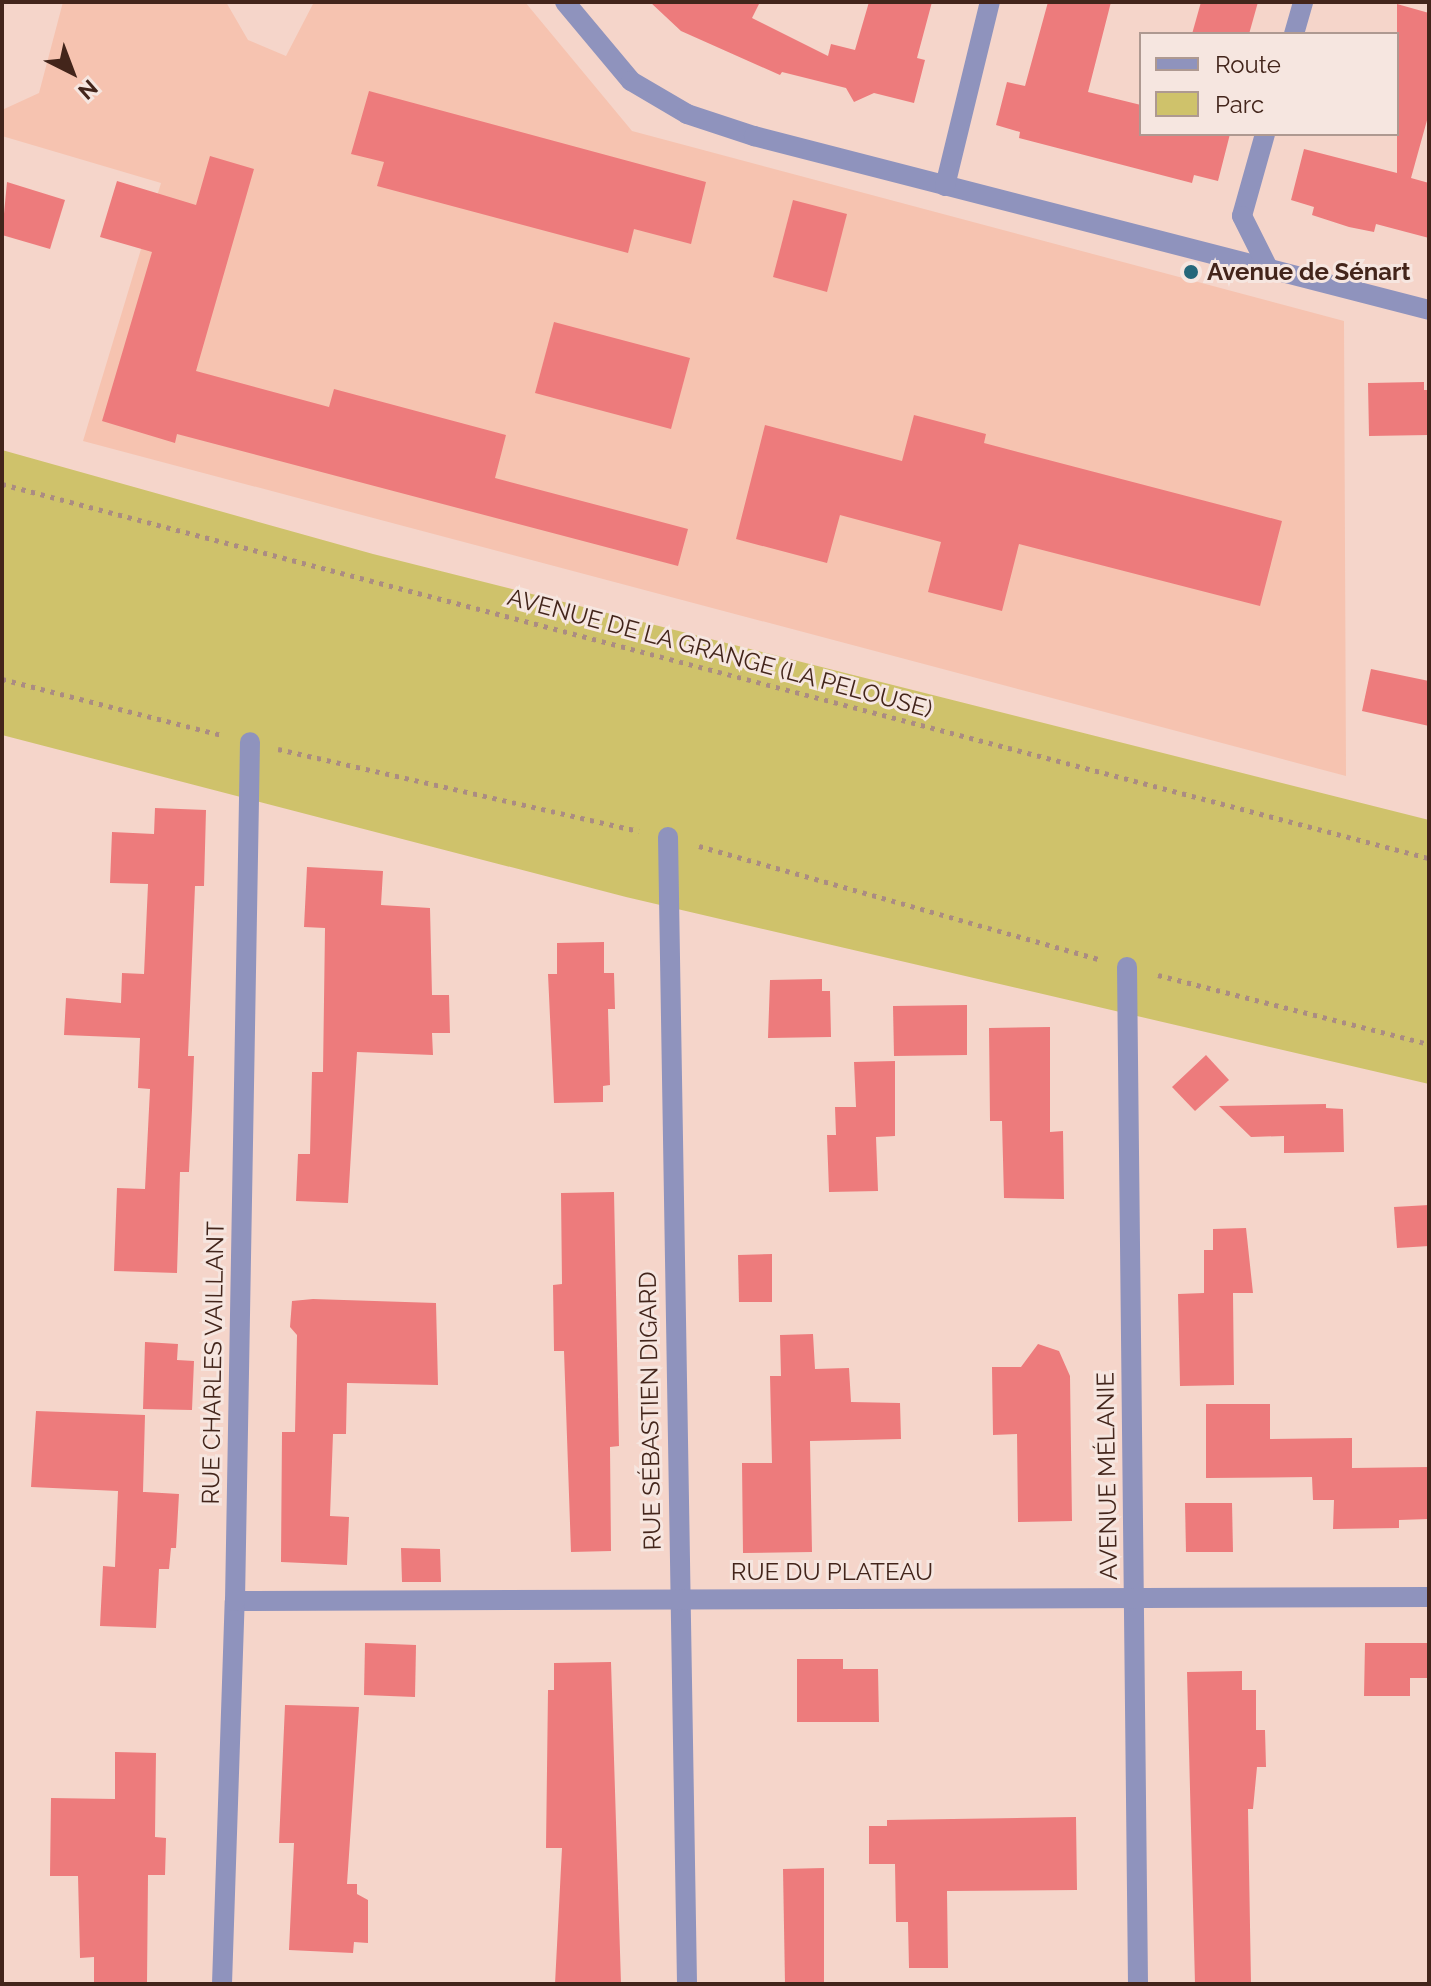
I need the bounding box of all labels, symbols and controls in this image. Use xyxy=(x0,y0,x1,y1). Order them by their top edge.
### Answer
north arrow xyxy=(32,32,112,112)
legend xyxy=(1139,32,1399,136)
text: Route xyxy=(1215,50,1281,79)
text: N xyxy=(73,75,103,105)
text: Parc xyxy=(1215,90,1264,119)
place label: Avenue de Sénart xyxy=(1207,258,1410,286)
marker: Avenue de Sénart xyxy=(1182,263,1200,281)
street label: AVENUE DE LA GRANGE (LA PELOUSE) xyxy=(504,582,936,724)
street label: RUE CHARLES VAILLANT xyxy=(196,1221,230,1505)
street label: RUE SÉBASTIEN DIGARD xyxy=(633,1271,667,1551)
street label: AVENUE MÉLANIE xyxy=(1091,1372,1123,1580)
street label: RUE DU PLATEAU xyxy=(731,1558,933,1586)

